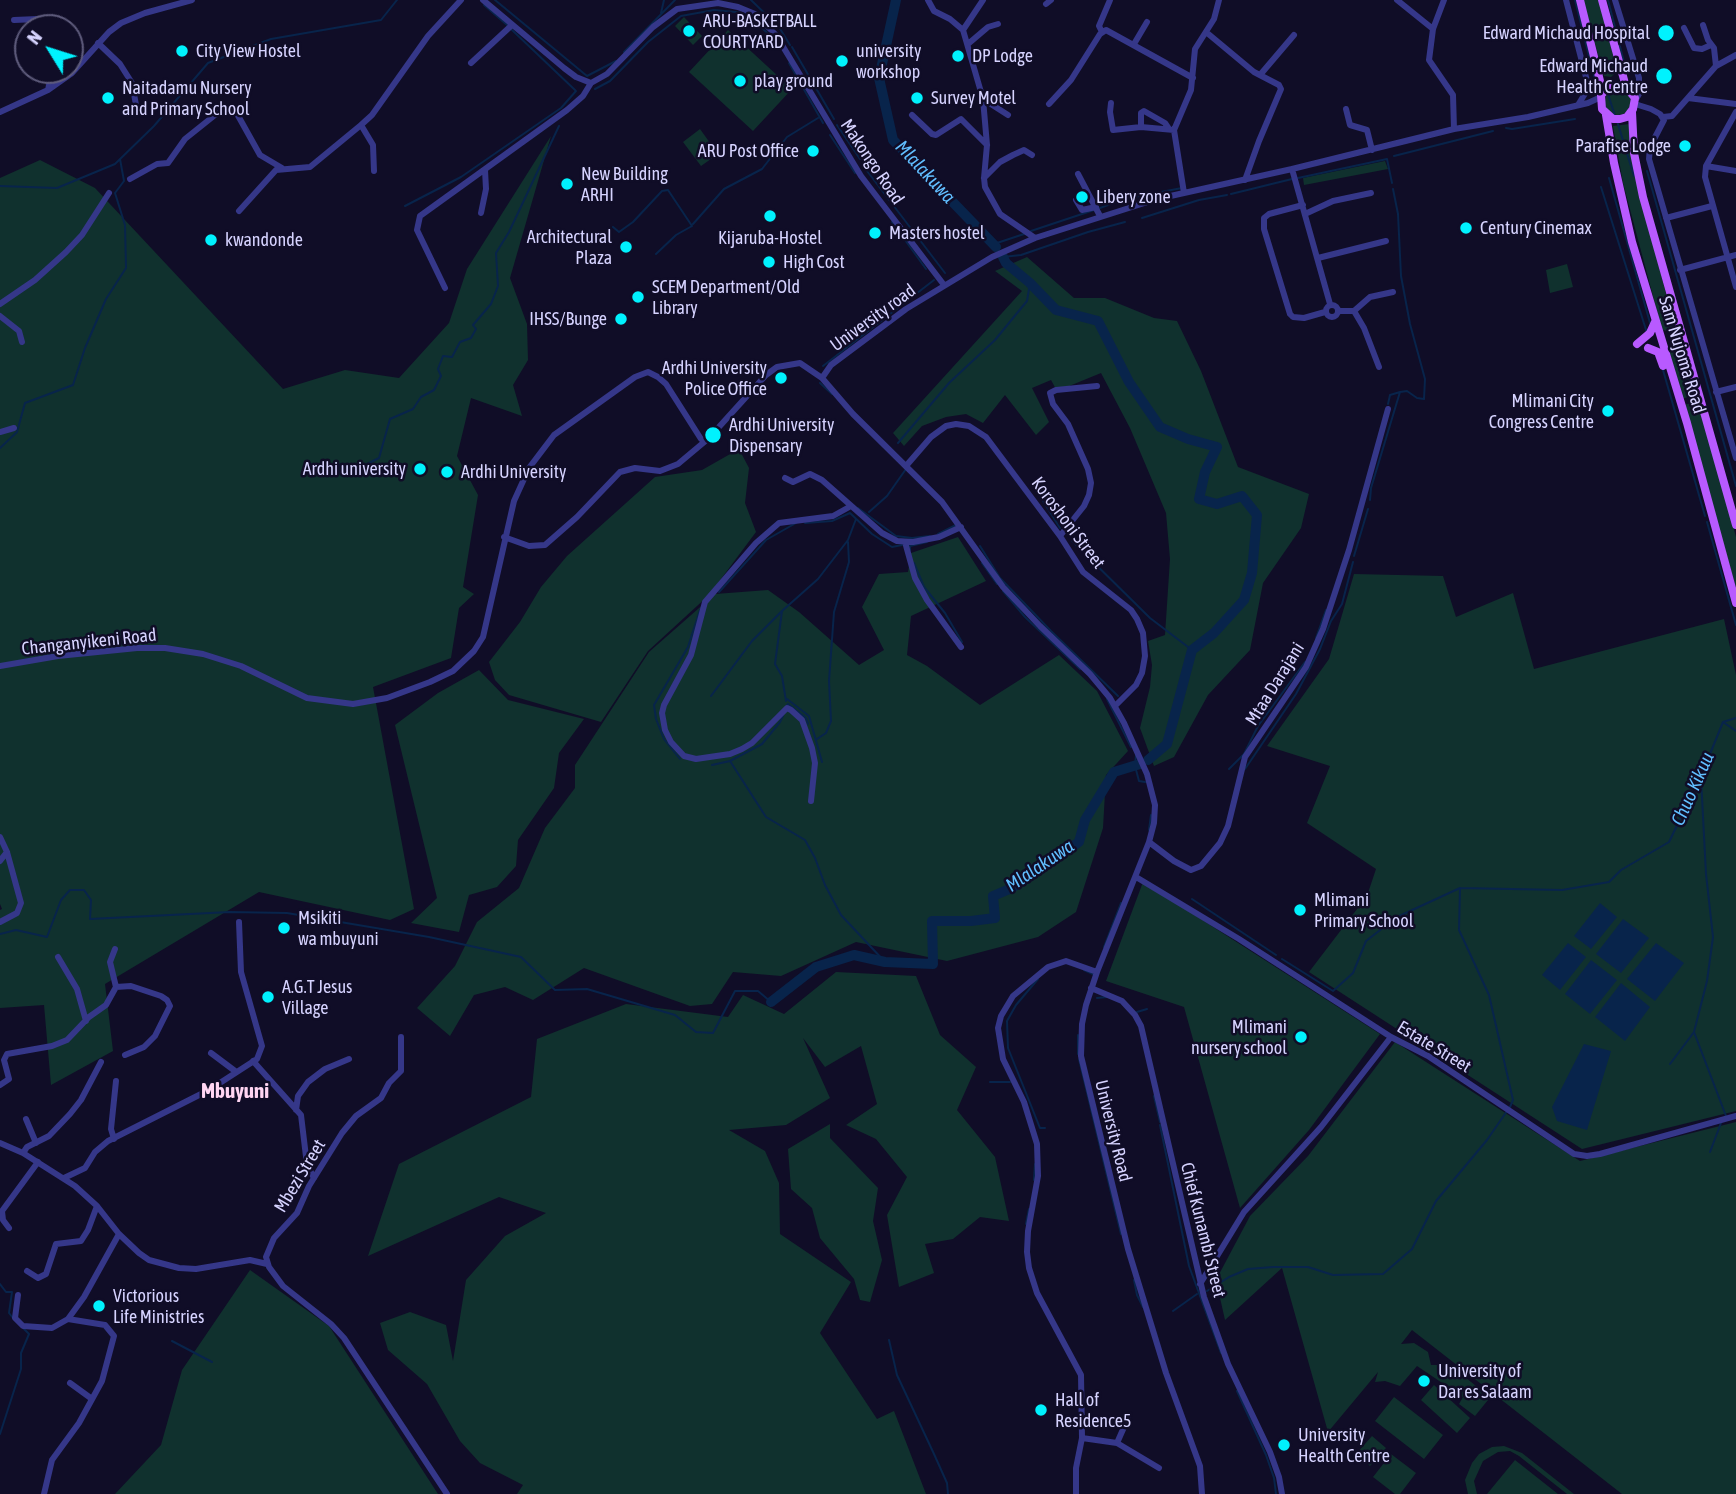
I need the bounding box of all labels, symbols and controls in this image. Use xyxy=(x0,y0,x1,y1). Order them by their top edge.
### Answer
place label: ARU-BASKETBALL COURTYARD xyxy=(703,10,817,52)
north arrow xyxy=(14,14,84,84)
place label: Edward Michaud Hospital xyxy=(1483,22,1650,44)
marker: ARU-BASKETBALL COURTYARD xyxy=(681,23,697,39)
marker: Edward Michaud Hospital xyxy=(1656,23,1676,43)
text: N xyxy=(22,26,46,48)
place label: City View Hostel xyxy=(196,40,301,62)
place label: university workshop xyxy=(856,40,921,82)
marker: City View Hostel xyxy=(174,43,190,59)
place label: DP Lodge xyxy=(972,45,1033,67)
marker: DP Lodge xyxy=(950,48,966,64)
marker: university workshop xyxy=(834,53,850,69)
place label: Edward Michaud Health Centre xyxy=(1539,55,1648,98)
marker: Edward Michaud Health Centre xyxy=(1654,66,1674,86)
place label: play ground xyxy=(754,70,833,92)
marker: play ground xyxy=(732,73,748,89)
place label: Naitadamu Nursery and Primary School xyxy=(122,77,252,119)
place label: Survey Motel xyxy=(931,87,1016,109)
marker: Naitadamu Nursery and Primary School xyxy=(100,90,116,106)
marker: Survey Motel xyxy=(909,90,925,106)
street label: Makongo Road xyxy=(836,115,908,209)
place label: Parafise Lodge xyxy=(1575,135,1671,157)
water label: Mlalakuwa xyxy=(890,136,960,208)
marker: Parafise Lodge xyxy=(1677,138,1693,154)
place label: ARU Post Office xyxy=(698,140,799,162)
marker: ARU Post Office xyxy=(805,143,821,159)
place label: New Building ARHI xyxy=(581,163,668,206)
marker: New Building ARHI xyxy=(559,176,575,192)
place label: Libery zone xyxy=(1096,186,1171,208)
marker: Libery zone xyxy=(1074,189,1090,205)
marker: Kijaruba-Hostel xyxy=(762,208,778,224)
place label: Century Cinemax xyxy=(1480,217,1592,239)
marker: Century Cinemax xyxy=(1458,220,1474,236)
place label: Masters hostel xyxy=(889,222,985,244)
marker: Masters hostel xyxy=(867,225,883,241)
place label: Architectural Plaza xyxy=(527,226,612,268)
place label: Kijaruba-Hostel xyxy=(718,227,822,249)
place label: kwandonde xyxy=(225,229,303,251)
marker: kwandonde xyxy=(203,232,219,248)
marker: Architectural Plaza xyxy=(618,239,634,255)
place label: High Cost xyxy=(783,251,845,273)
marker: High Cost xyxy=(761,254,777,270)
place label: SCEM Department/Old Library xyxy=(652,276,800,318)
street label: University road xyxy=(826,280,920,356)
marker: SCEM Department/Old Library xyxy=(630,289,646,305)
street label: Sam Nujoma Road xyxy=(1654,294,1710,416)
place label: IHSS/Bunge xyxy=(529,308,607,330)
marker: IHSS/Bunge xyxy=(613,311,629,327)
place label: Ardhi University Police Office xyxy=(662,357,767,400)
marker: Ardhi University Police Office xyxy=(773,370,789,386)
place label: Mlimani City Congress Centre xyxy=(1489,390,1594,432)
marker: Mlimani City Congress Centre xyxy=(1600,403,1616,419)
place label: Ardhi University Dispensary xyxy=(729,414,834,457)
marker: Ardhi University Dispensary xyxy=(703,425,723,445)
place label: Ardhi university xyxy=(303,458,406,480)
marker: Ardhi university xyxy=(412,461,428,477)
place label: Ardhi University xyxy=(461,461,566,483)
marker: Ardhi University xyxy=(439,464,455,480)
street label: Koroshoni Street xyxy=(1027,473,1109,573)
street label: Changanyikeni Road xyxy=(21,624,157,660)
street label: Mtaa Darajani xyxy=(1241,639,1309,729)
water label: Chuo Kikuu xyxy=(1667,749,1719,829)
water label: Mlalakuwa xyxy=(1002,835,1078,897)
place label: Mlimani Primary School xyxy=(1314,889,1413,932)
marker: Mlimani Primary School xyxy=(1292,902,1308,918)
place label: Msikiti wa mbuyuni xyxy=(298,907,379,950)
marker: Msikiti wa mbuyuni xyxy=(276,920,292,936)
place label: A.G.T Jesus Village xyxy=(282,976,352,1018)
marker: A.G.T Jesus Village xyxy=(260,989,276,1005)
place label: Mlimani nursery school xyxy=(1191,1016,1287,1058)
street label: Estate Street xyxy=(1393,1016,1475,1078)
marker: Mlimani nursery school xyxy=(1293,1029,1309,1045)
district label: Mbuyuni xyxy=(201,1078,269,1104)
street label: University Road xyxy=(1090,1078,1136,1184)
street label: Mbezi Street xyxy=(270,1136,330,1216)
street label: Chief Kunambi Street xyxy=(1176,1160,1230,1300)
place label: Victorious Life Ministries xyxy=(113,1285,204,1328)
marker: Victorious Life Ministries xyxy=(91,1298,107,1314)
place label: University of Dar es Salaam xyxy=(1438,1360,1532,1402)
marker: University of Dar es Salaam xyxy=(1416,1373,1432,1389)
place label: Hall of Residence5 xyxy=(1055,1389,1131,1432)
marker: Hall of Residence5 xyxy=(1033,1402,1049,1418)
place label: University Health Centre xyxy=(1298,1424,1390,1466)
marker: University Health Centre xyxy=(1276,1437,1292,1453)

